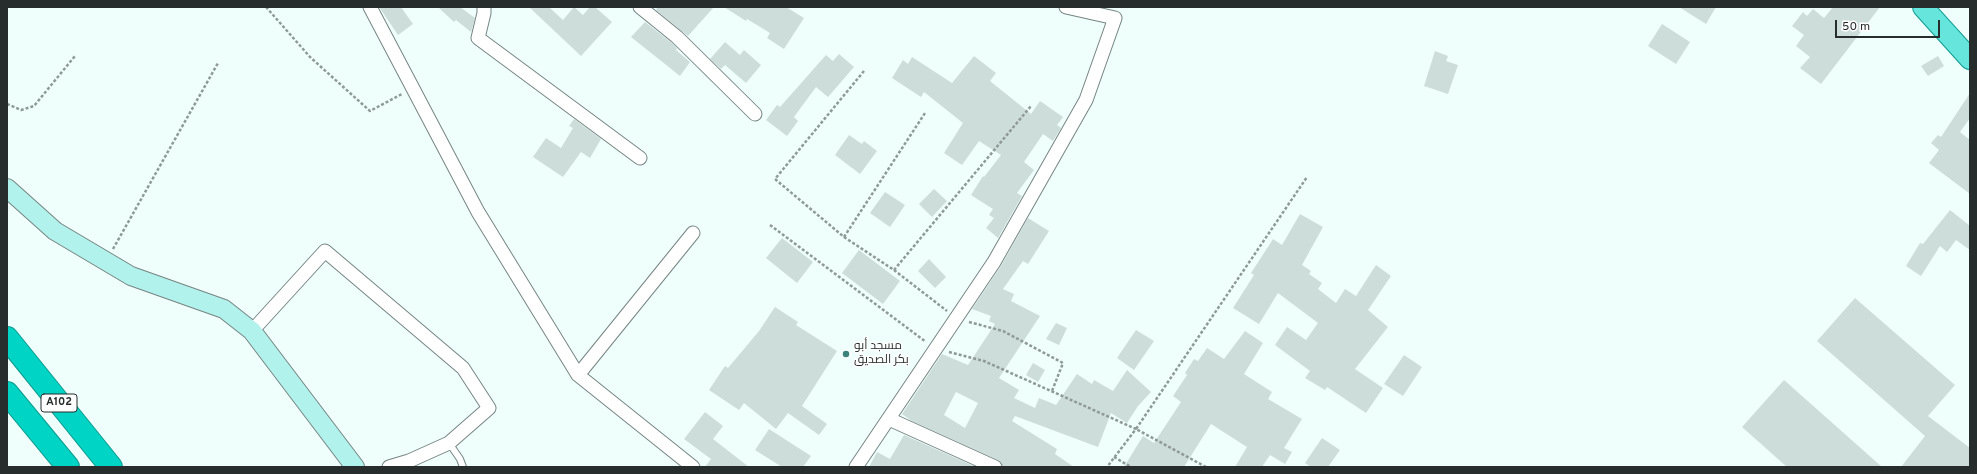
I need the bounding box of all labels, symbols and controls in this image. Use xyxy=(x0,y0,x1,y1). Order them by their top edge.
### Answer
scale bar xyxy=(1837,12,1942,38)
text: 50 m xyxy=(1842,19,1870,35)
place label: مسجد أبو بكر الصديق xyxy=(854,340,909,368)
marker: مسجد أبو بكر الصديق xyxy=(841,349,851,359)
road number: A102 xyxy=(41,394,77,412)

